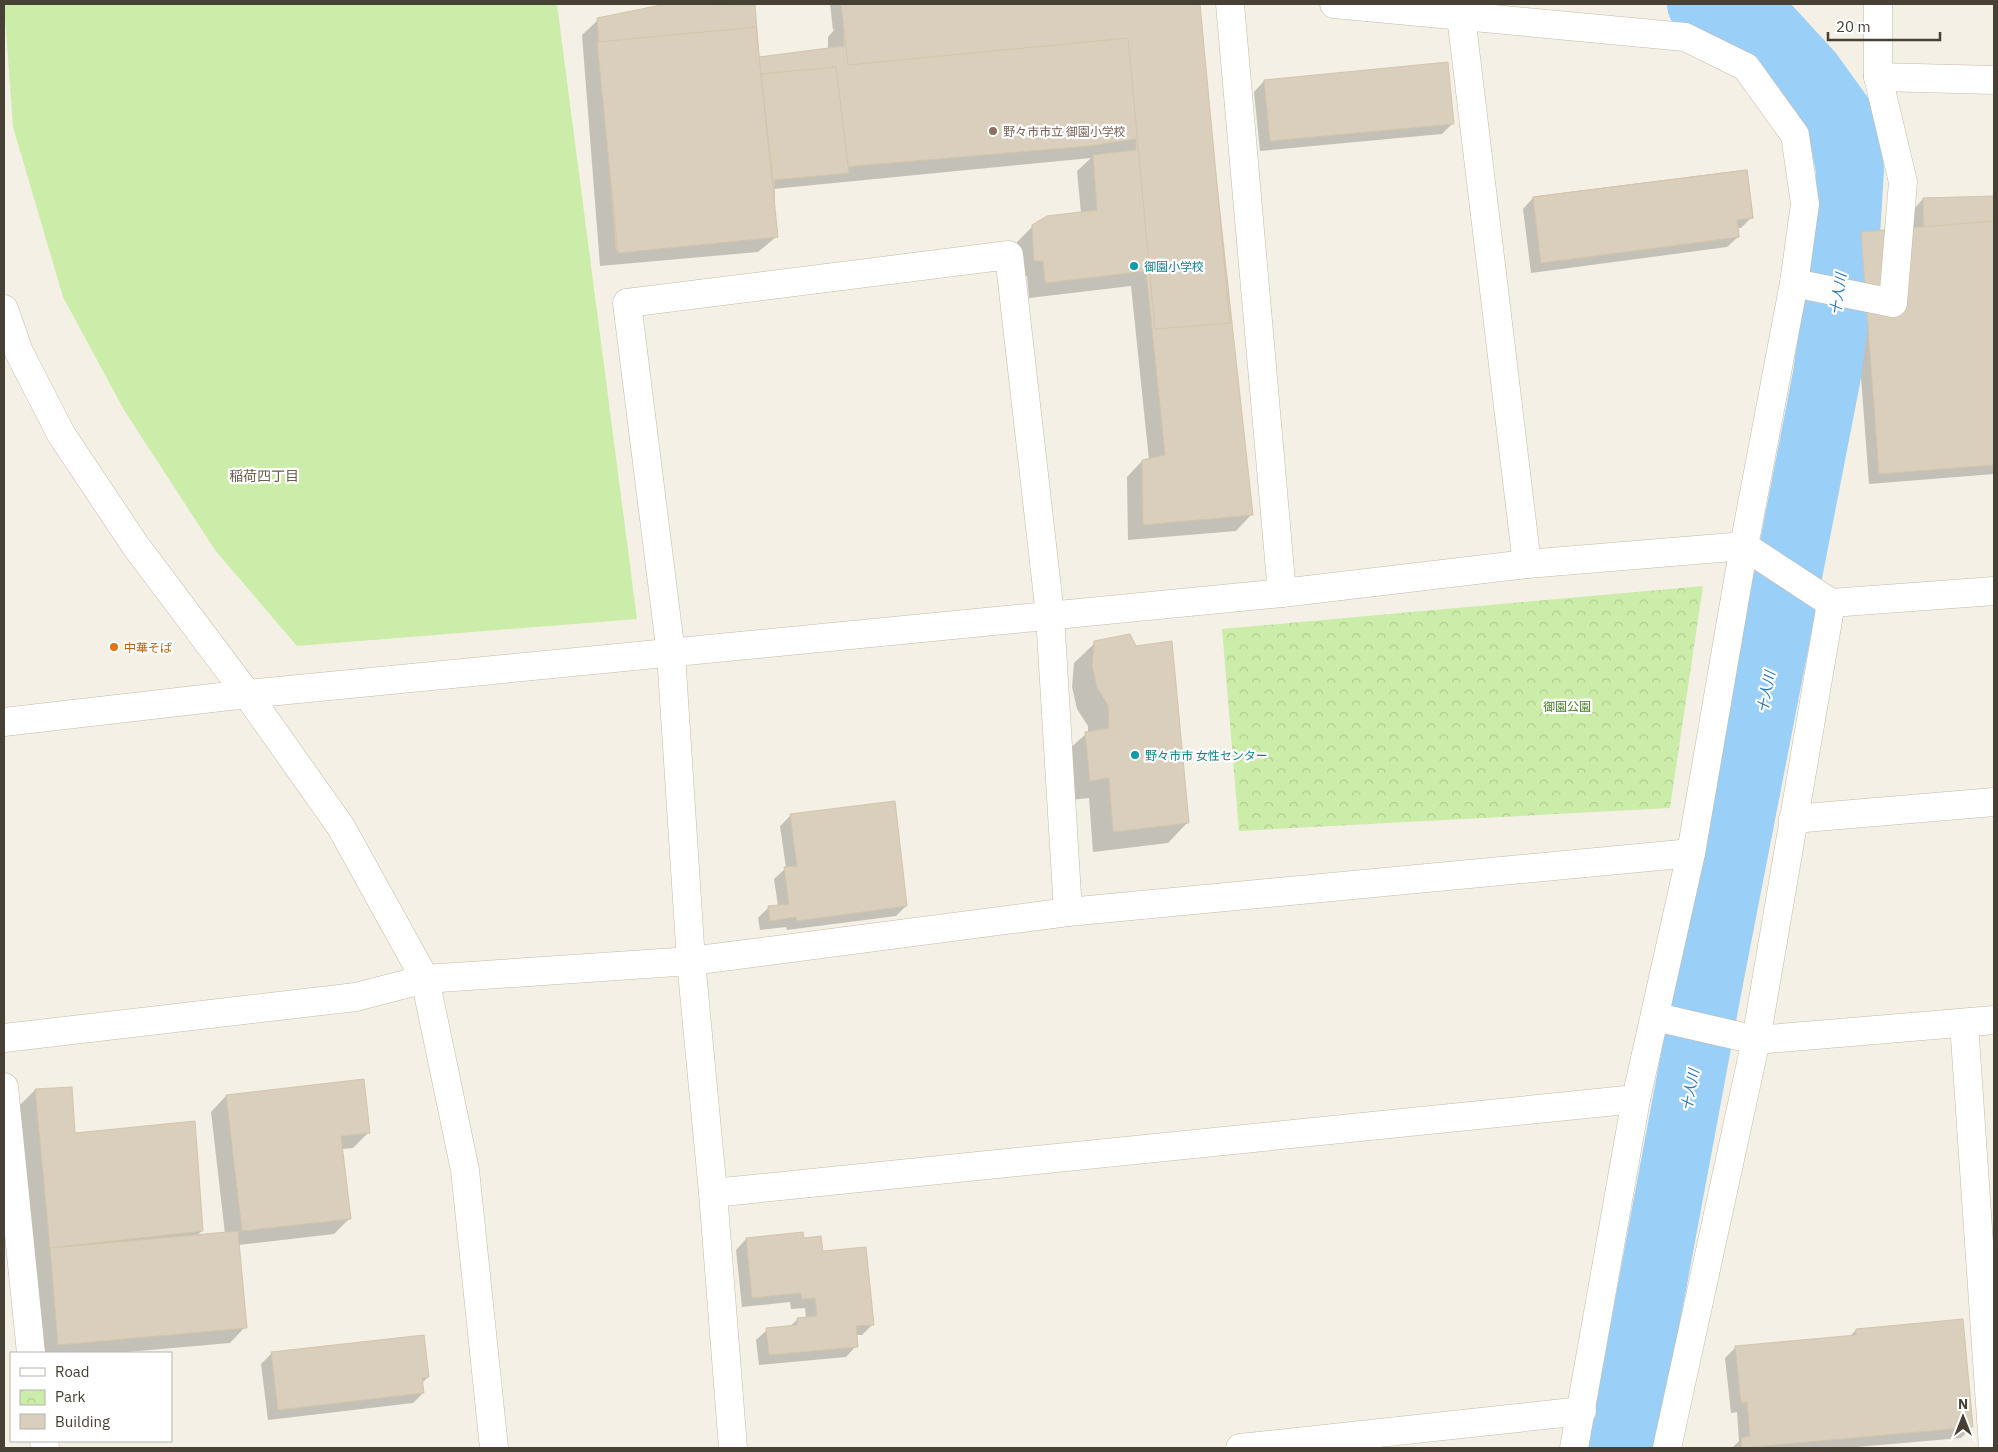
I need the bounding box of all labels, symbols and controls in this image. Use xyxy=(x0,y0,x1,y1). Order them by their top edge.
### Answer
scale bar xyxy=(1828,10,1940,42)
text: 20 m xyxy=(1836,17,1871,36)
place label: 野々市市立 御園小学校 xyxy=(1003,124,1126,139)
marker: 野々市市立 御園小学校 xyxy=(987,125,999,137)
place label: 御園小学校 xyxy=(1144,259,1204,274)
marker: 御園小学校 xyxy=(1128,260,1140,272)
water label: 十人川 xyxy=(1826,270,1850,316)
district label: 稲荷四丁目 xyxy=(229,467,299,485)
place label: 中華そば xyxy=(124,640,172,655)
marker: 中華そば xyxy=(108,641,120,653)
water label: 十人川 xyxy=(1753,668,1779,714)
park label: 御園公園 xyxy=(1543,699,1591,714)
place label: 野々市市 女性センター xyxy=(1145,748,1268,763)
marker: 野々市市 女性センター xyxy=(1129,749,1141,761)
water label: 十人川 xyxy=(1677,1066,1703,1112)
legend xyxy=(10,1352,172,1442)
text: Road xyxy=(55,1362,90,1381)
text: Park xyxy=(55,1387,85,1406)
north arrow xyxy=(1938,1392,1988,1442)
text: N xyxy=(1958,1395,1968,1413)
text: Building xyxy=(55,1412,110,1431)

